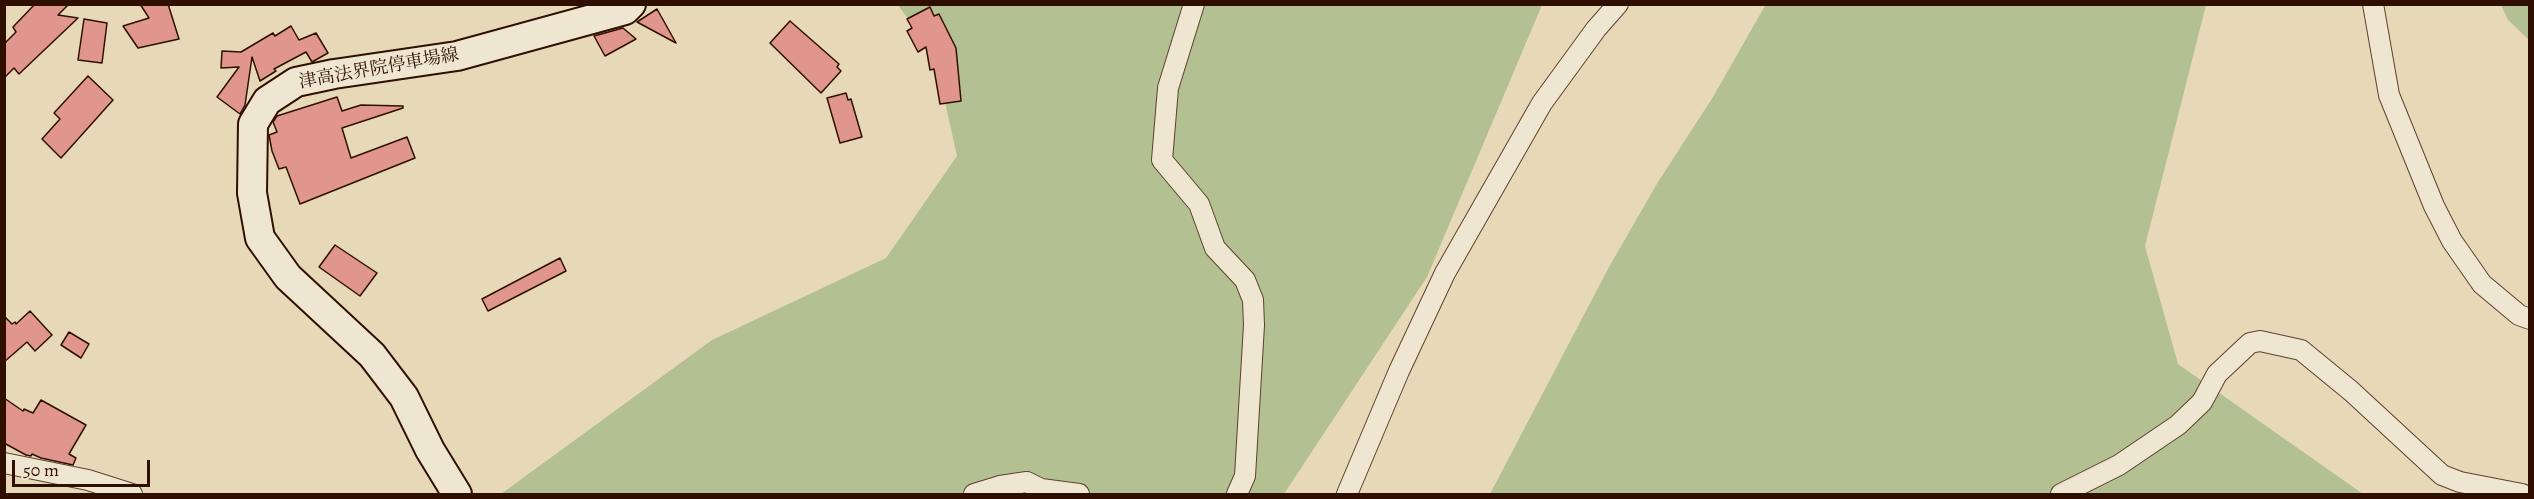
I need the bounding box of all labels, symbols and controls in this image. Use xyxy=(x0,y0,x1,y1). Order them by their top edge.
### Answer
street label: 津高法界院停車場線 xyxy=(297,44,461,94)
scale bar xyxy=(15,448,153,486)
text: 50 m xyxy=(23,458,59,482)

